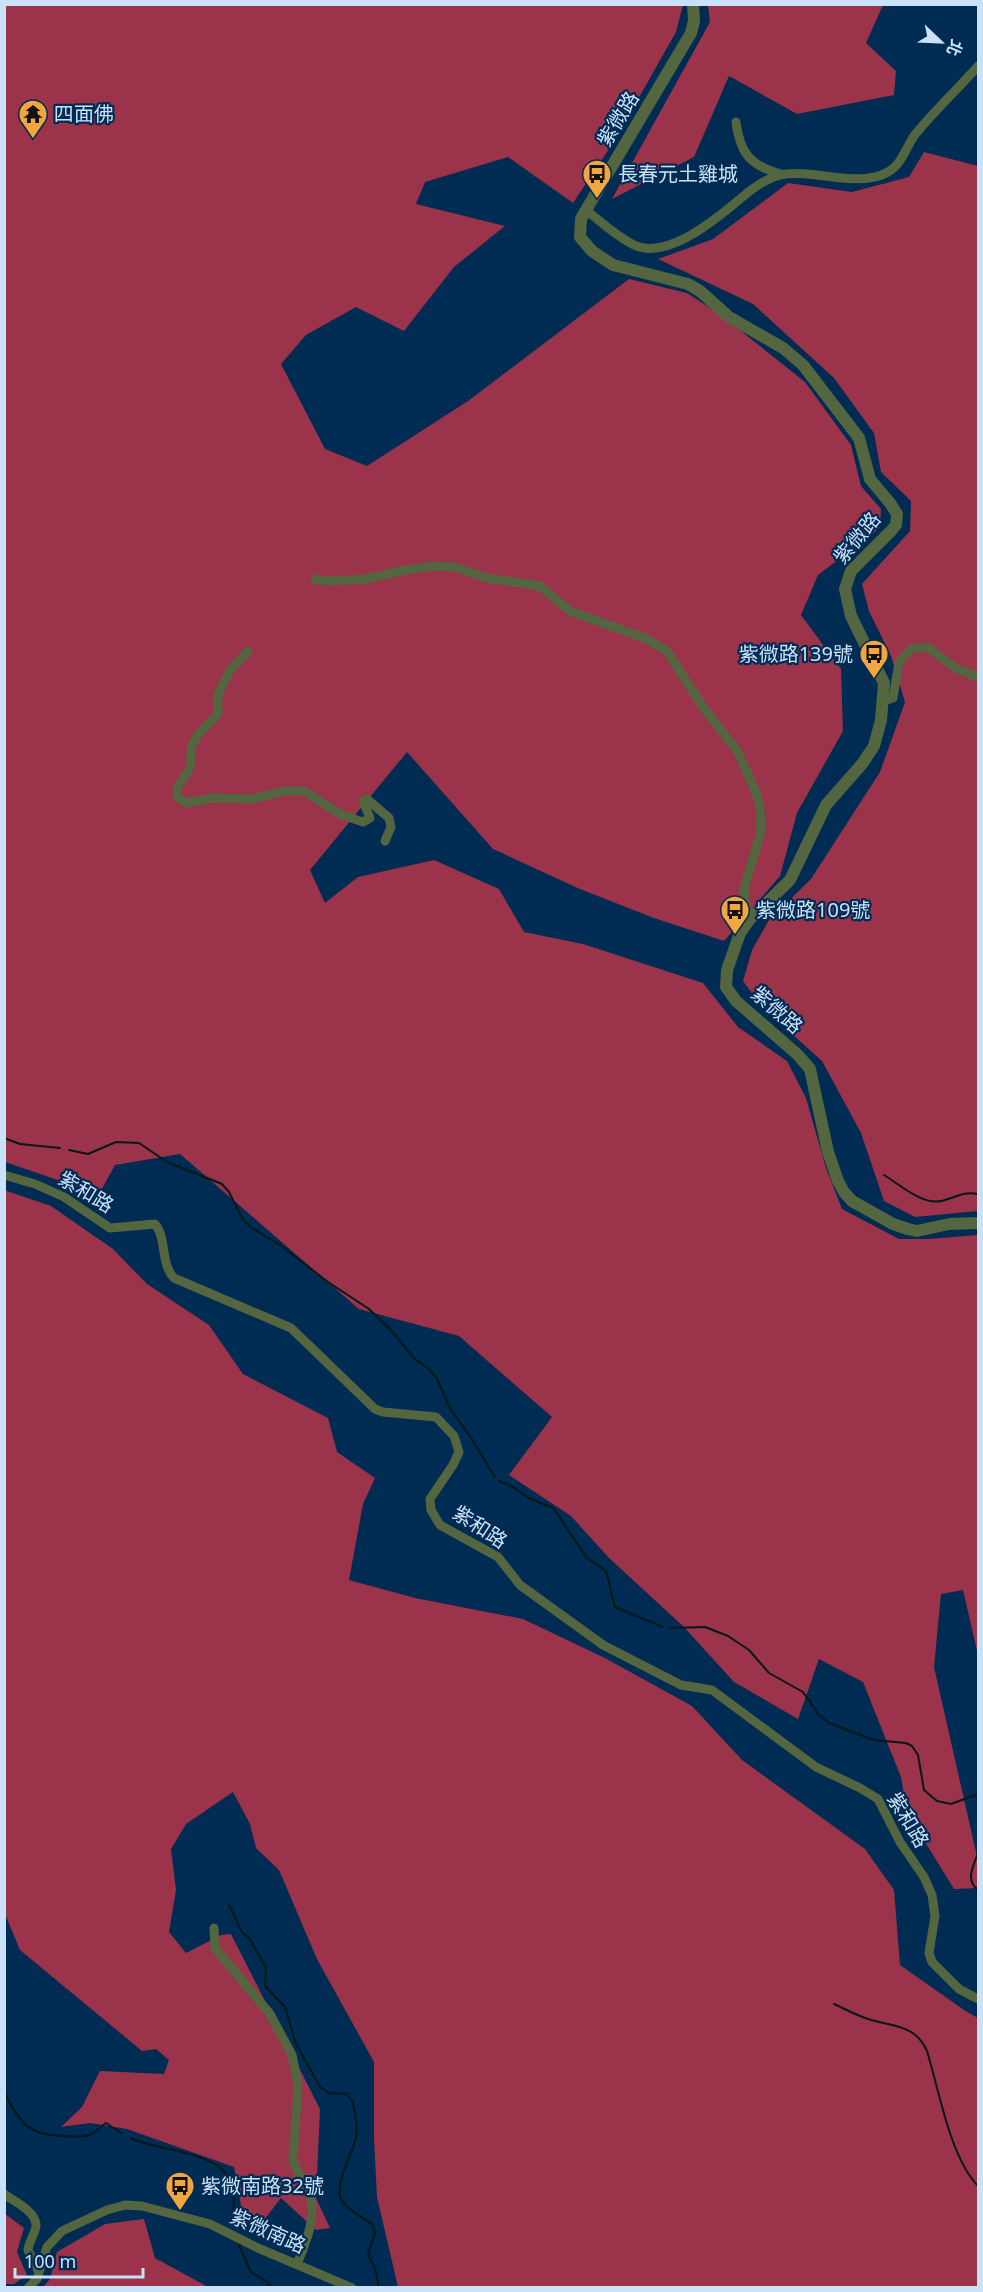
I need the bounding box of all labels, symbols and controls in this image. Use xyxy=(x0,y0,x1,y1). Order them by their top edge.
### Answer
north arrow xyxy=(911,12,971,72)
text: 北 xyxy=(942,36,968,60)
street label: 紫微路 xyxy=(591,86,645,151)
temple icon: 四面佛 xyxy=(17,98,49,140)
place label: 四面佛 xyxy=(54,100,114,127)
bus stop icon: 長春元土雞城 xyxy=(581,158,613,200)
place label: 長春元土雞城 xyxy=(618,160,738,187)
street label: 紫微路 xyxy=(827,506,886,569)
bus stop icon: 紫微路139號 xyxy=(858,638,890,680)
place label: 紫微路139號 xyxy=(739,640,853,667)
bus stop icon: 紫微路109號 xyxy=(719,894,751,936)
place label: 紫微路109號 xyxy=(756,896,870,923)
street label: 紫微路 xyxy=(746,980,809,1039)
street label: 紫和路 xyxy=(54,1165,119,1219)
street label: 紫和路 xyxy=(448,1499,513,1554)
street label: 紫和路 xyxy=(881,1787,935,1852)
bus stop icon: 紫微南路32號 xyxy=(164,2170,196,2212)
place label: 紫微南路32號 xyxy=(201,2172,324,2199)
street label: 紫微南路 xyxy=(226,2202,310,2259)
scale bar xyxy=(15,2241,142,2279)
text: 100 m xyxy=(24,2249,76,2273)

